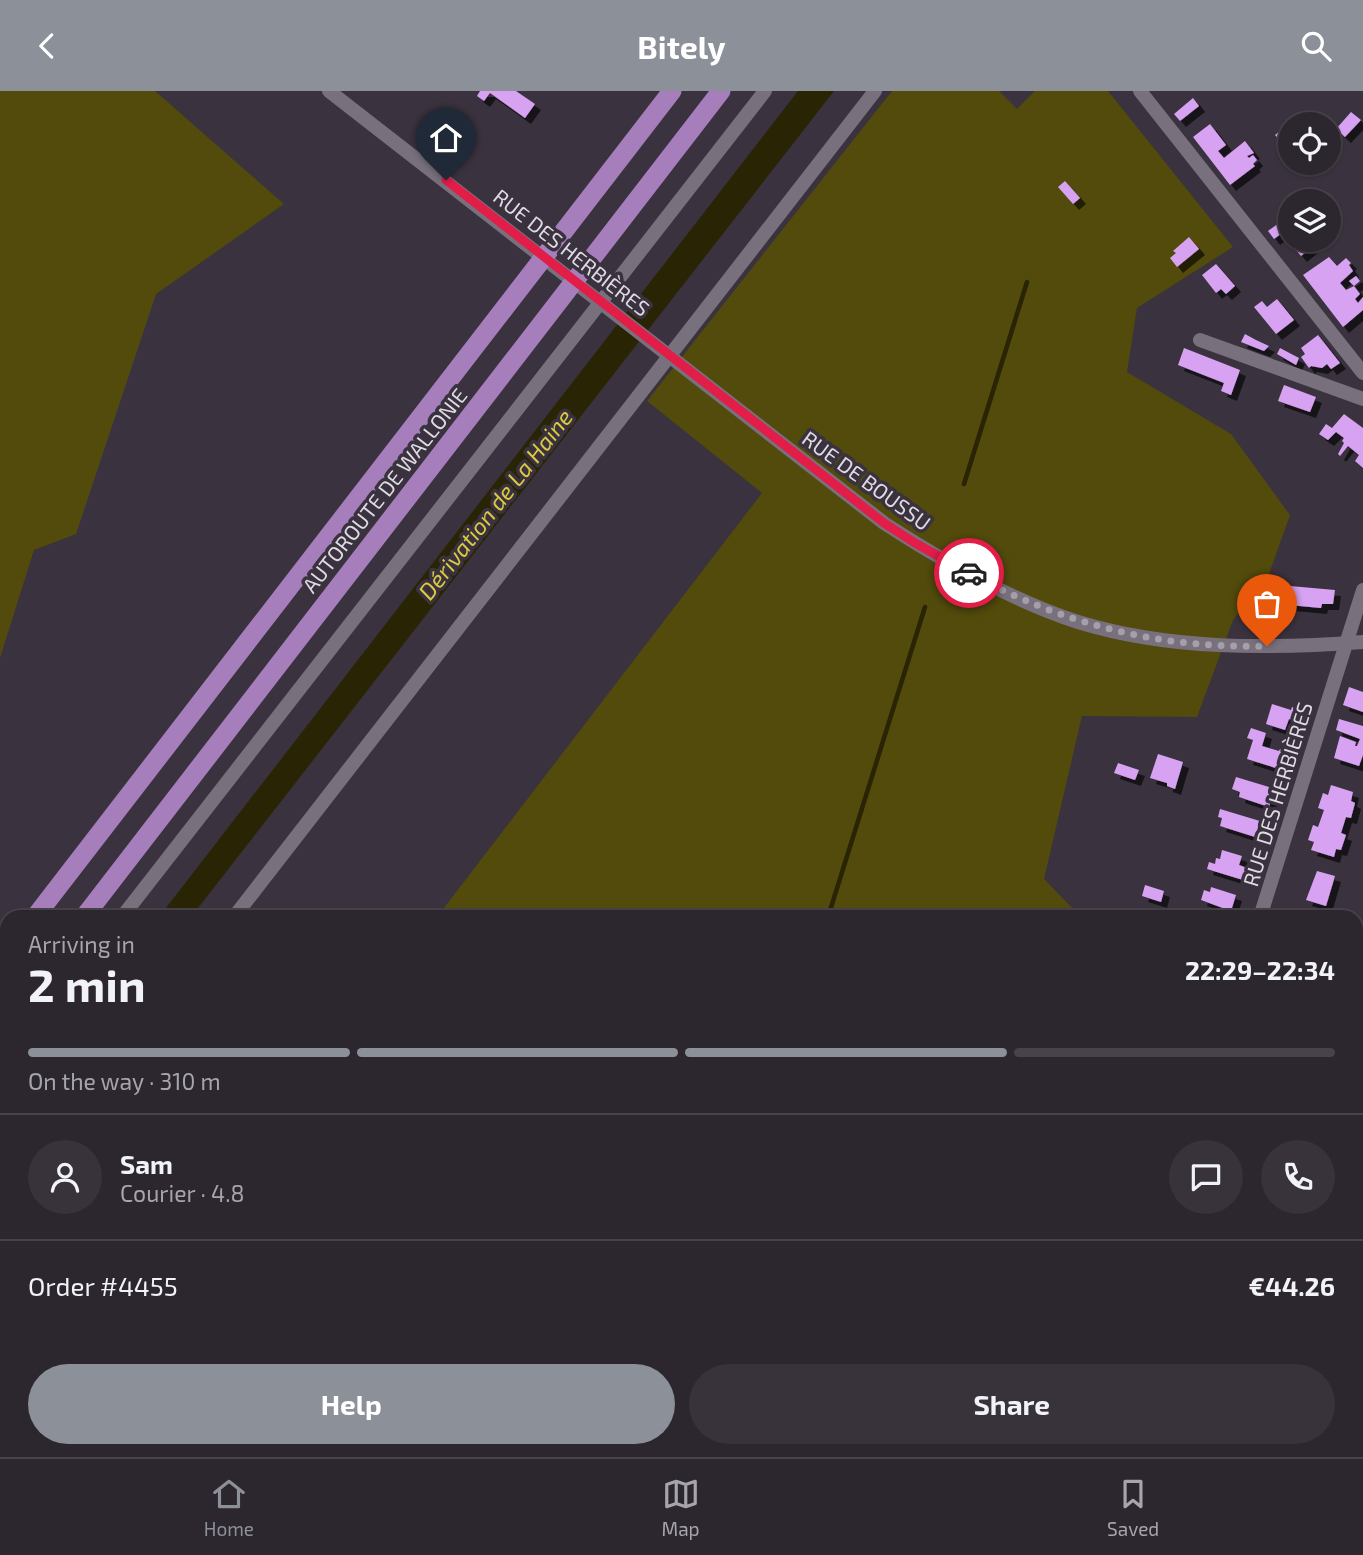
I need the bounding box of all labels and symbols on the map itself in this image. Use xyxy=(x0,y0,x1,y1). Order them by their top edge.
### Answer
pin xyxy=(416,108,476,180)
street label: RUE DES HERBIÈRES xyxy=(489,183,655,321)
street label: AUTOROUTE DE WALLONIE xyxy=(296,383,472,597)
water label: Dérivation de La Haine xyxy=(412,403,578,605)
street label: RUE DE BOUSSU xyxy=(798,425,936,535)
courier xyxy=(934,538,1004,608)
pin xyxy=(1237,574,1297,646)
street label: RUE DES HERBIÈRES xyxy=(1237,699,1317,889)

